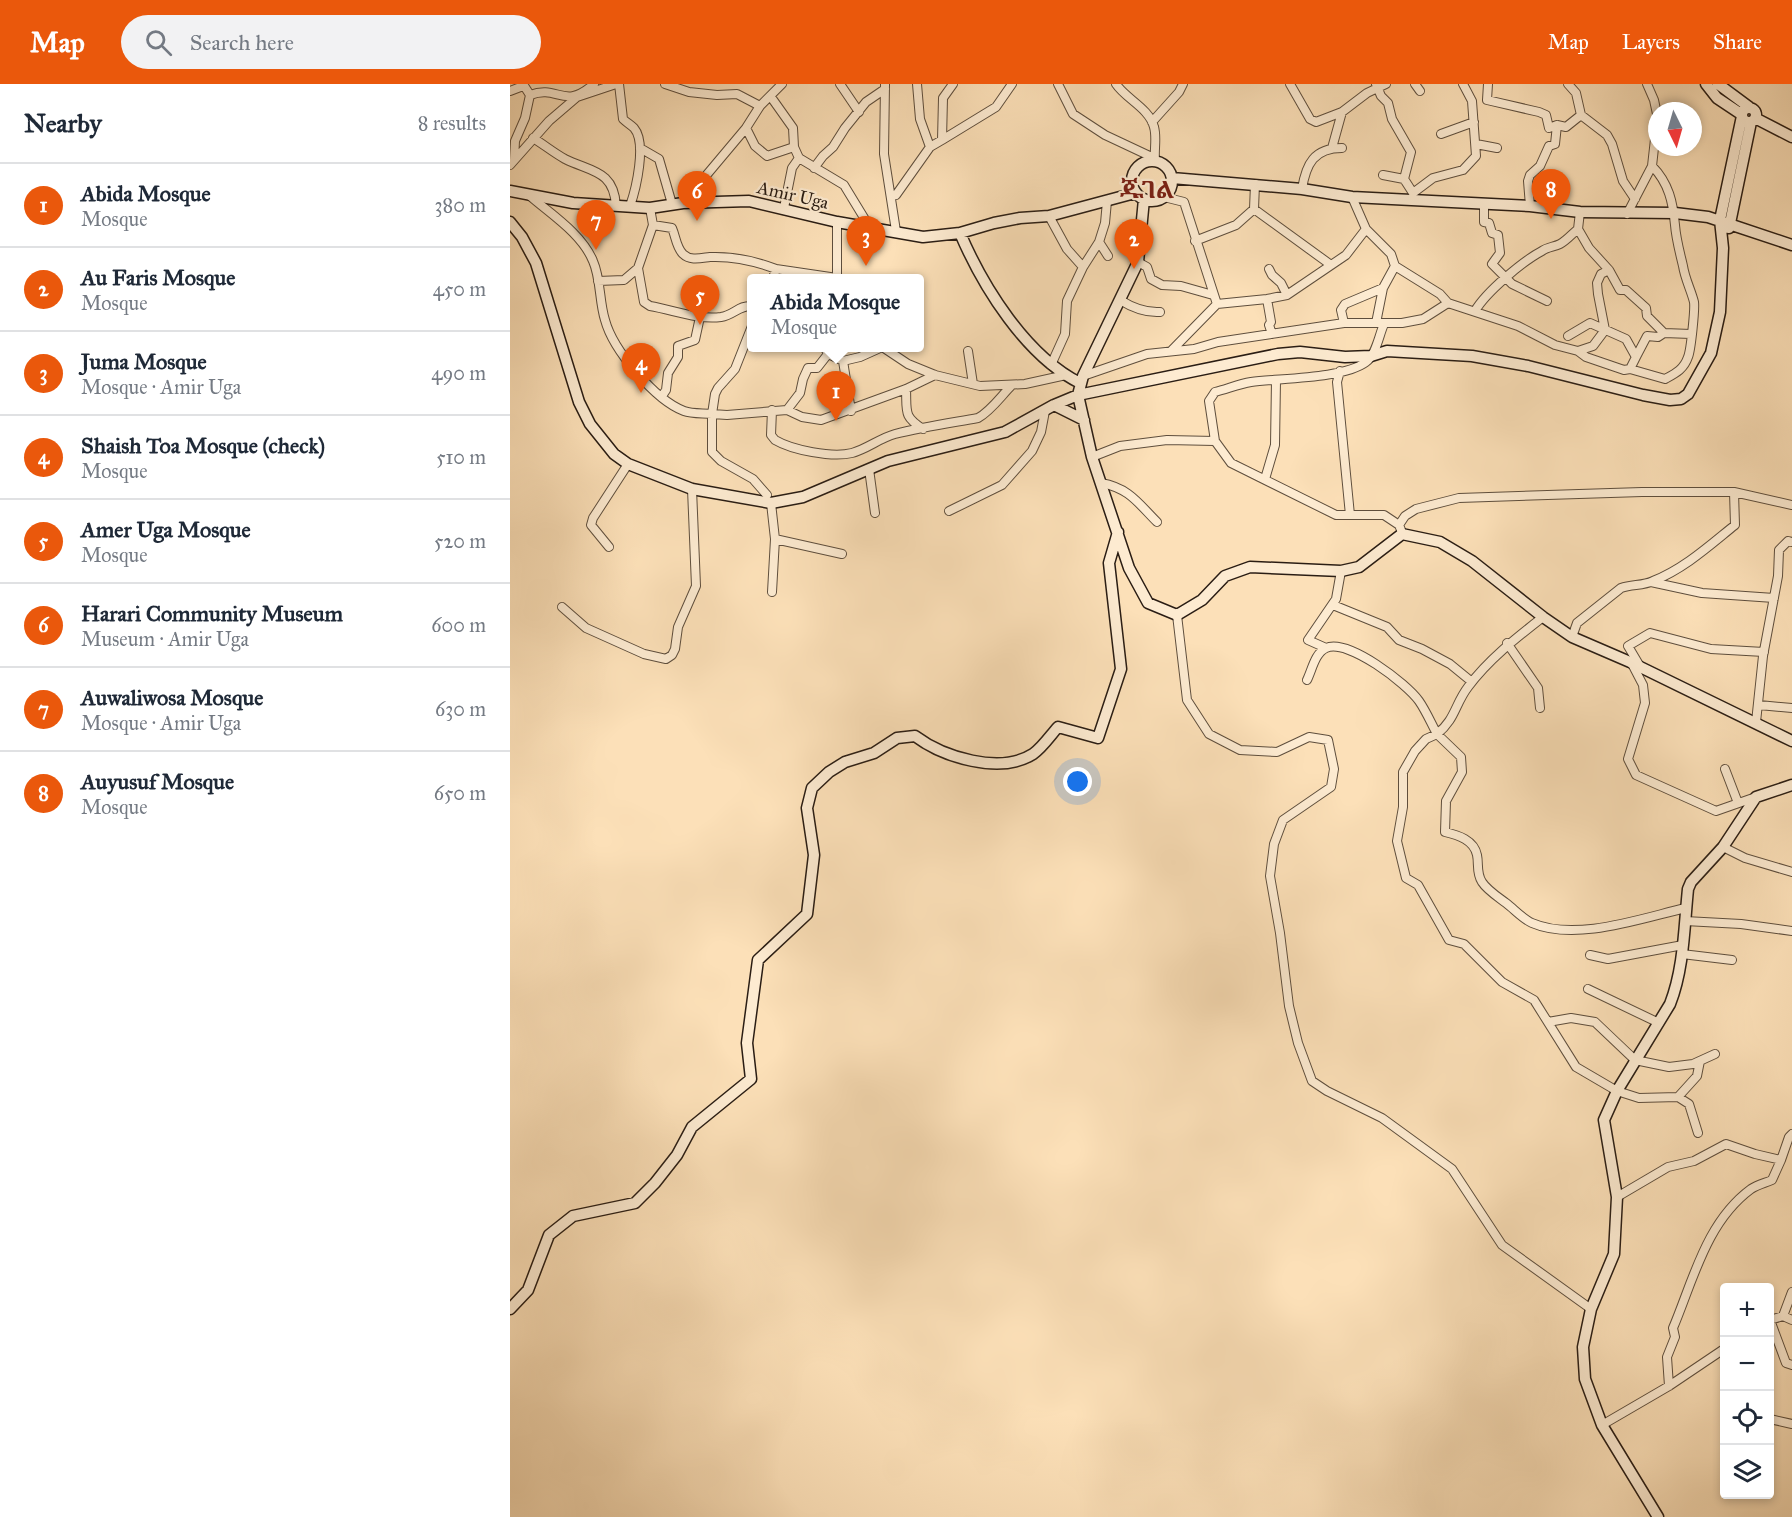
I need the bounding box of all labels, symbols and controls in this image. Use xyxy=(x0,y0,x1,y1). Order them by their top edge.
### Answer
search box xyxy=(121,15,541,69)
text: Map xyxy=(30,25,85,60)
icon: search xyxy=(142,26,175,59)
text: Search here xyxy=(190,29,294,56)
text: Map xyxy=(1548,29,1589,55)
text: Layers xyxy=(1622,29,1680,55)
text: Share xyxy=(1713,29,1762,55)
north arrow xyxy=(1648,102,1702,156)
text: Nearby xyxy=(24,107,102,139)
text: 8 results xyxy=(418,111,486,135)
pin: 8 xyxy=(1532,170,1570,219)
pin: 6 xyxy=(678,172,717,221)
district label: ጁገል xyxy=(1120,175,1175,205)
street label: Amir Uga xyxy=(754,176,831,215)
text: Abida Mosque xyxy=(81,180,211,207)
text: 1 xyxy=(40,193,47,217)
text: 380 m xyxy=(435,193,486,217)
pin: 7 xyxy=(576,200,616,250)
text: Mosque xyxy=(81,207,147,231)
pin: 3 xyxy=(846,216,886,266)
pin: 2 xyxy=(1114,220,1154,269)
text: Au Faris Mosque xyxy=(81,264,235,291)
popup xyxy=(747,274,924,352)
pin: 5 xyxy=(680,276,720,325)
text: 2 xyxy=(39,277,48,301)
text: 450 m xyxy=(433,277,486,301)
text: Abida Mosque xyxy=(771,288,900,315)
text: Mosque xyxy=(81,291,147,315)
text: Mosque xyxy=(771,315,837,339)
pin: 4 xyxy=(622,344,660,393)
text: Juma Mosque xyxy=(81,348,207,375)
text: 3 xyxy=(40,361,48,385)
text: 490 m xyxy=(431,361,486,385)
pin: 1 xyxy=(816,372,856,421)
text: Mosque · Amir Uga xyxy=(81,375,241,399)
text: Shaish Toa Mosque (check) xyxy=(81,432,325,459)
text: 4 xyxy=(38,445,49,469)
text: 510 m xyxy=(436,445,486,469)
text: Mosque xyxy=(81,459,147,483)
text: Amer Uga Mosque xyxy=(81,516,251,543)
text: 5 xyxy=(39,529,48,553)
text: 520 m xyxy=(434,529,486,553)
text: Mosque xyxy=(81,543,147,567)
text: Harari Community Museum xyxy=(81,600,343,627)
text: 6 xyxy=(38,613,49,637)
text: 600 m xyxy=(431,613,486,637)
text: Museum · Amir Uga xyxy=(81,627,249,651)
text: Auwaliwosa Mosque xyxy=(81,684,263,711)
text: 7 xyxy=(38,697,49,721)
text: 630 m xyxy=(435,697,486,721)
text: Mosque · Amir Uga xyxy=(81,711,241,735)
your location xyxy=(1063,767,1092,796)
text: Auyusuf Mosque xyxy=(81,768,234,795)
text: 8 xyxy=(38,781,49,805)
text: 650 m xyxy=(434,781,486,805)
text: Mosque xyxy=(81,795,147,819)
map controls xyxy=(1720,1283,1774,1499)
button: + xyxy=(1720,1283,1774,1337)
button: − xyxy=(1720,1337,1774,1391)
button: locate xyxy=(1720,1391,1774,1445)
button: layers xyxy=(1720,1445,1774,1499)

